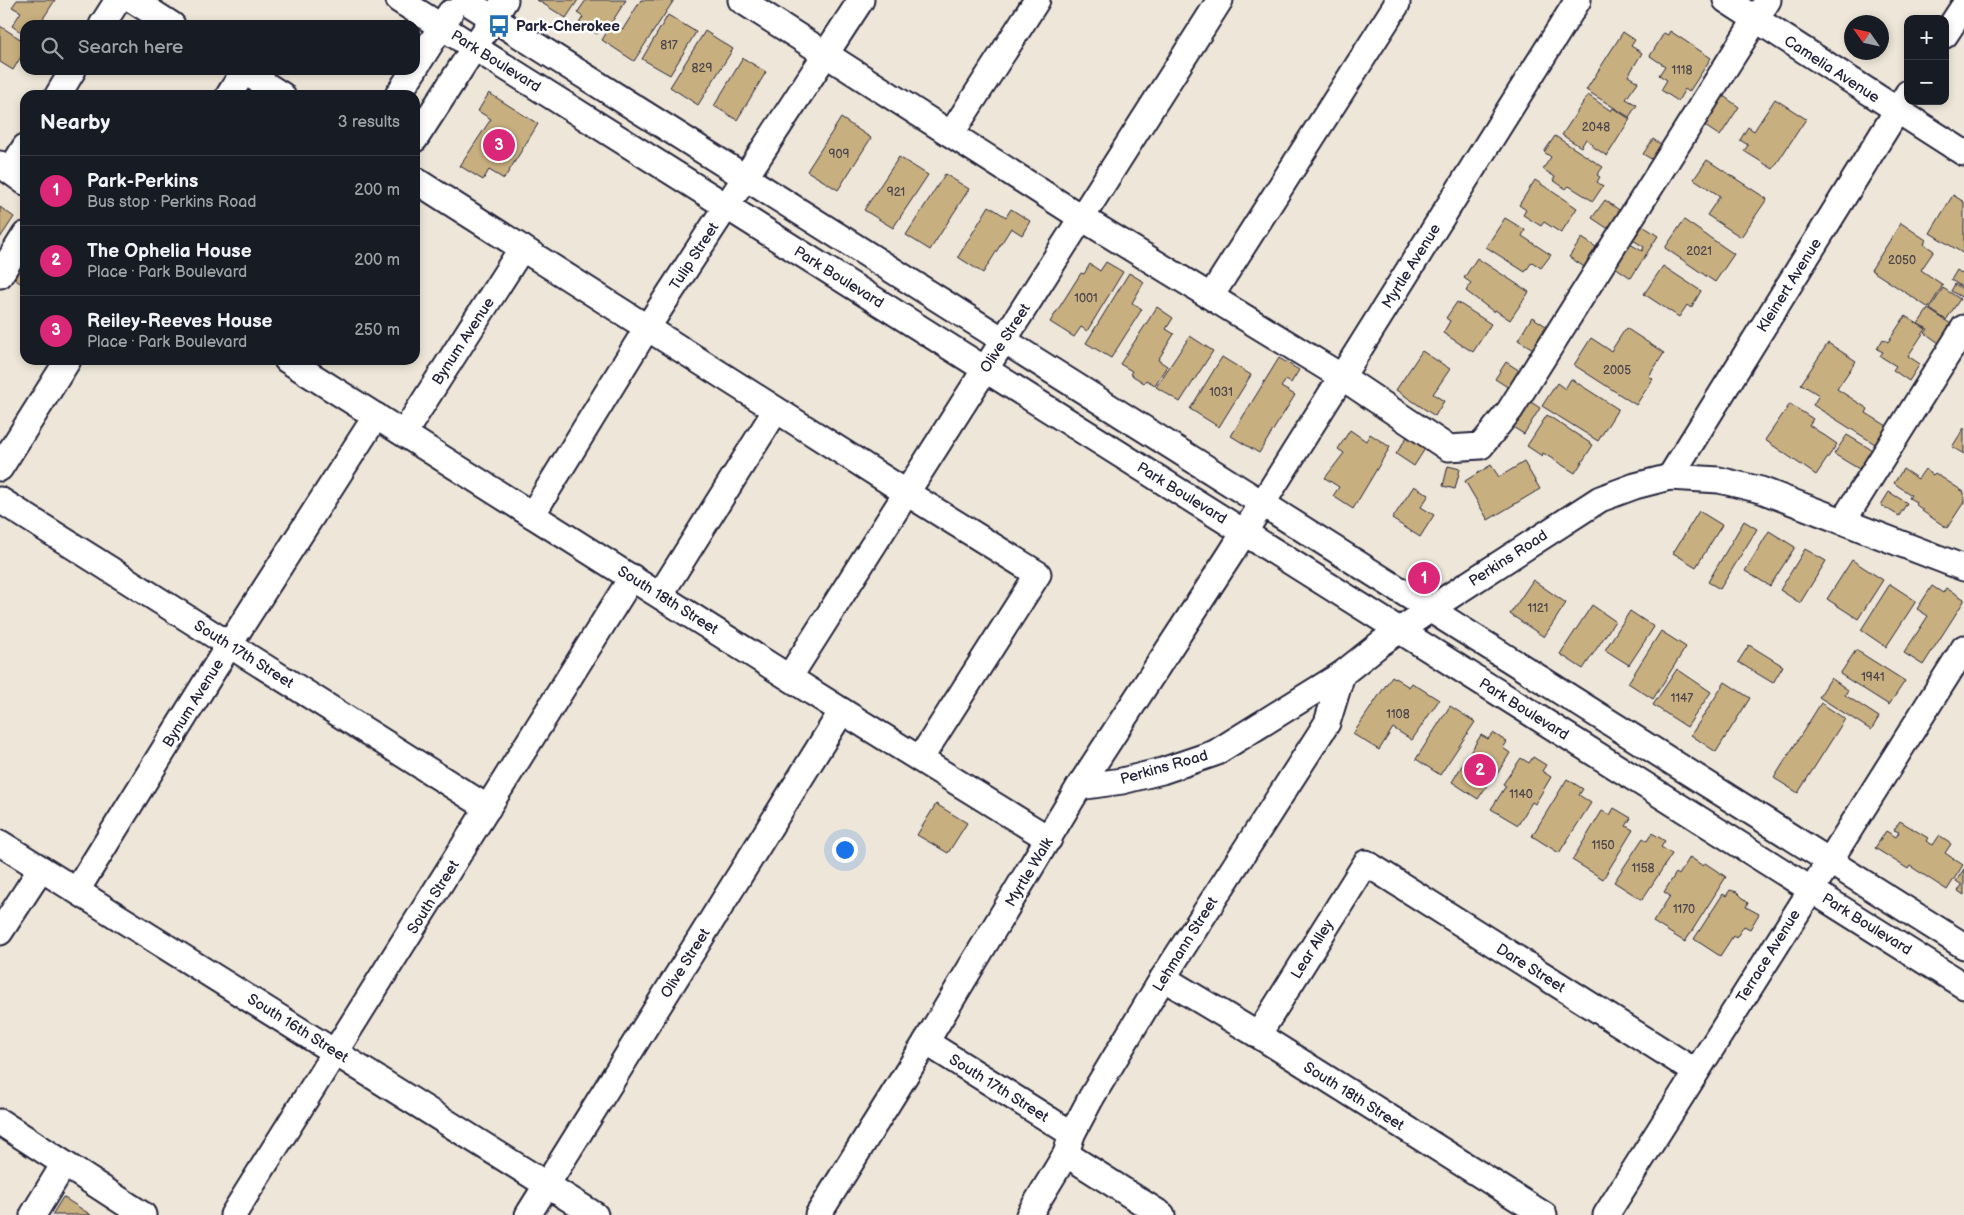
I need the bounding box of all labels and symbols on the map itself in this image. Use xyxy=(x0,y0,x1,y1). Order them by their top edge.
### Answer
bus stop icon: Park-Cherokee xyxy=(486,13,512,39)
north arrow xyxy=(1844,15,1889,60)
place label: Park-Cherokee xyxy=(516,17,620,36)
street label: Park Boulevard xyxy=(447,26,544,97)
street label: Camelia Avenue xyxy=(1780,31,1883,107)
house number: 817 xyxy=(660,38,678,53)
house number: 829 xyxy=(691,61,713,76)
house number: 1118 xyxy=(1672,63,1692,78)
house number: 2048 xyxy=(1582,120,1610,135)
pin: 3 xyxy=(483,126,515,164)
house number: 909 xyxy=(829,147,850,162)
house number: 921 xyxy=(887,185,905,200)
street label: Tulip Street xyxy=(666,219,723,294)
street label: Myrtle Avenue xyxy=(1378,220,1445,312)
street label: Kleinert Avenue xyxy=(1753,235,1826,336)
street label: Park Boulevard xyxy=(790,242,887,313)
house number: 2021 xyxy=(1686,244,1712,259)
house number: 2050 xyxy=(1888,253,1916,268)
house number: 1001 xyxy=(1074,291,1098,306)
street label: Bynum Avenue xyxy=(428,294,499,389)
street label: Olive Street xyxy=(976,300,1035,376)
house number: 2005 xyxy=(1603,363,1631,378)
house number: 1031 xyxy=(1209,385,1233,400)
street label: Park Boulevard xyxy=(1133,458,1230,529)
street label: Perkins Road xyxy=(1465,526,1551,591)
pin: 1 xyxy=(1408,559,1440,597)
street label: South 18th Street xyxy=(614,562,722,639)
house number: 1121 xyxy=(1528,601,1548,616)
street label: South 17th Street xyxy=(190,616,297,693)
street label: Bynum Avenue xyxy=(159,655,228,751)
house number: 1941 xyxy=(1861,670,1885,685)
street label: Park Boulevard xyxy=(1475,674,1572,745)
house number: 1147 xyxy=(1671,691,1693,706)
house number: 1108 xyxy=(1386,707,1410,722)
street label: Perkins Road xyxy=(1118,746,1210,789)
pin: 2 xyxy=(1464,751,1496,789)
house number: 1140 xyxy=(1509,787,1533,802)
street label: Myrtle Walk xyxy=(1001,834,1058,910)
your location xyxy=(832,837,858,863)
house number: 1150 xyxy=(1591,838,1615,853)
street label: South Street xyxy=(403,856,464,938)
house number: 1158 xyxy=(1631,861,1655,876)
street label: Park Boulevard xyxy=(1818,889,1915,960)
street label: Lehmann Street xyxy=(1149,893,1222,995)
house number: 1170 xyxy=(1673,902,1695,917)
street label: Terrace Avenue xyxy=(1732,906,1805,1007)
street label: Lear Alley xyxy=(1287,916,1338,982)
street label: Olive Street xyxy=(657,925,715,1002)
street label: Dare Street xyxy=(1493,940,1569,997)
street label: South 16th Street xyxy=(244,990,352,1067)
street label: South 17th Street xyxy=(945,1050,1052,1127)
street label: South 18th Street xyxy=(1300,1058,1408,1135)

